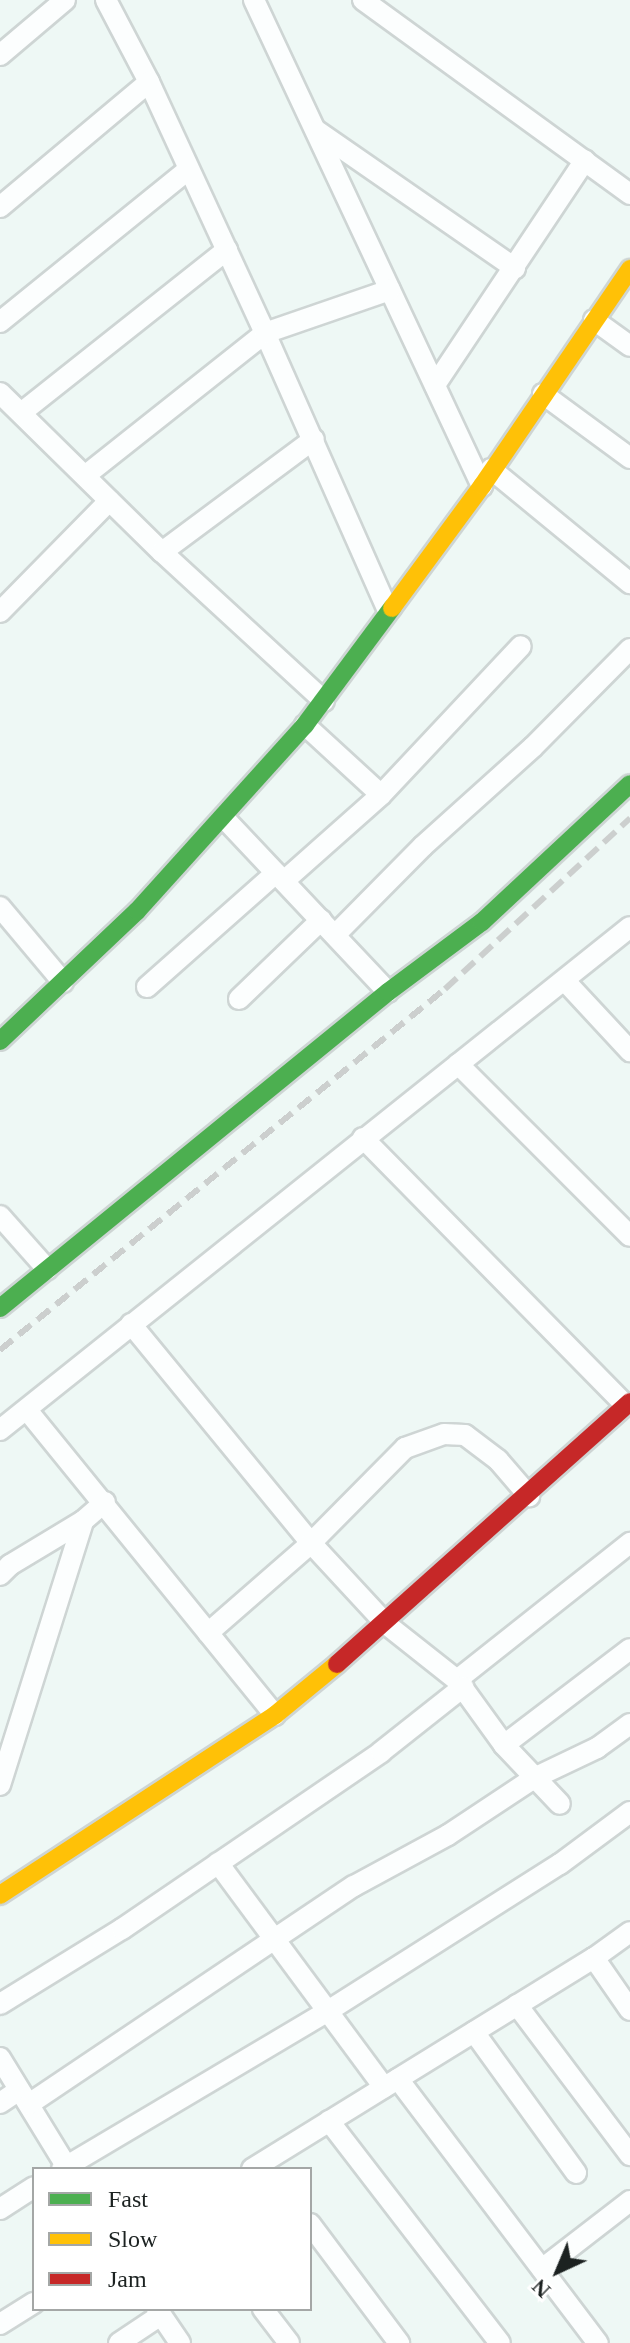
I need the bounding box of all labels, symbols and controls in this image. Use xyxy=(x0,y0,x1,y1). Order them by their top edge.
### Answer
legend xyxy=(32,2167,312,2311)
text: Fast xyxy=(108,2186,148,2212)
text: Slow xyxy=(108,2226,157,2252)
north arrow xyxy=(518,2231,598,2311)
text: Jam xyxy=(108,2266,147,2292)
text: N xyxy=(527,2274,555,2303)

